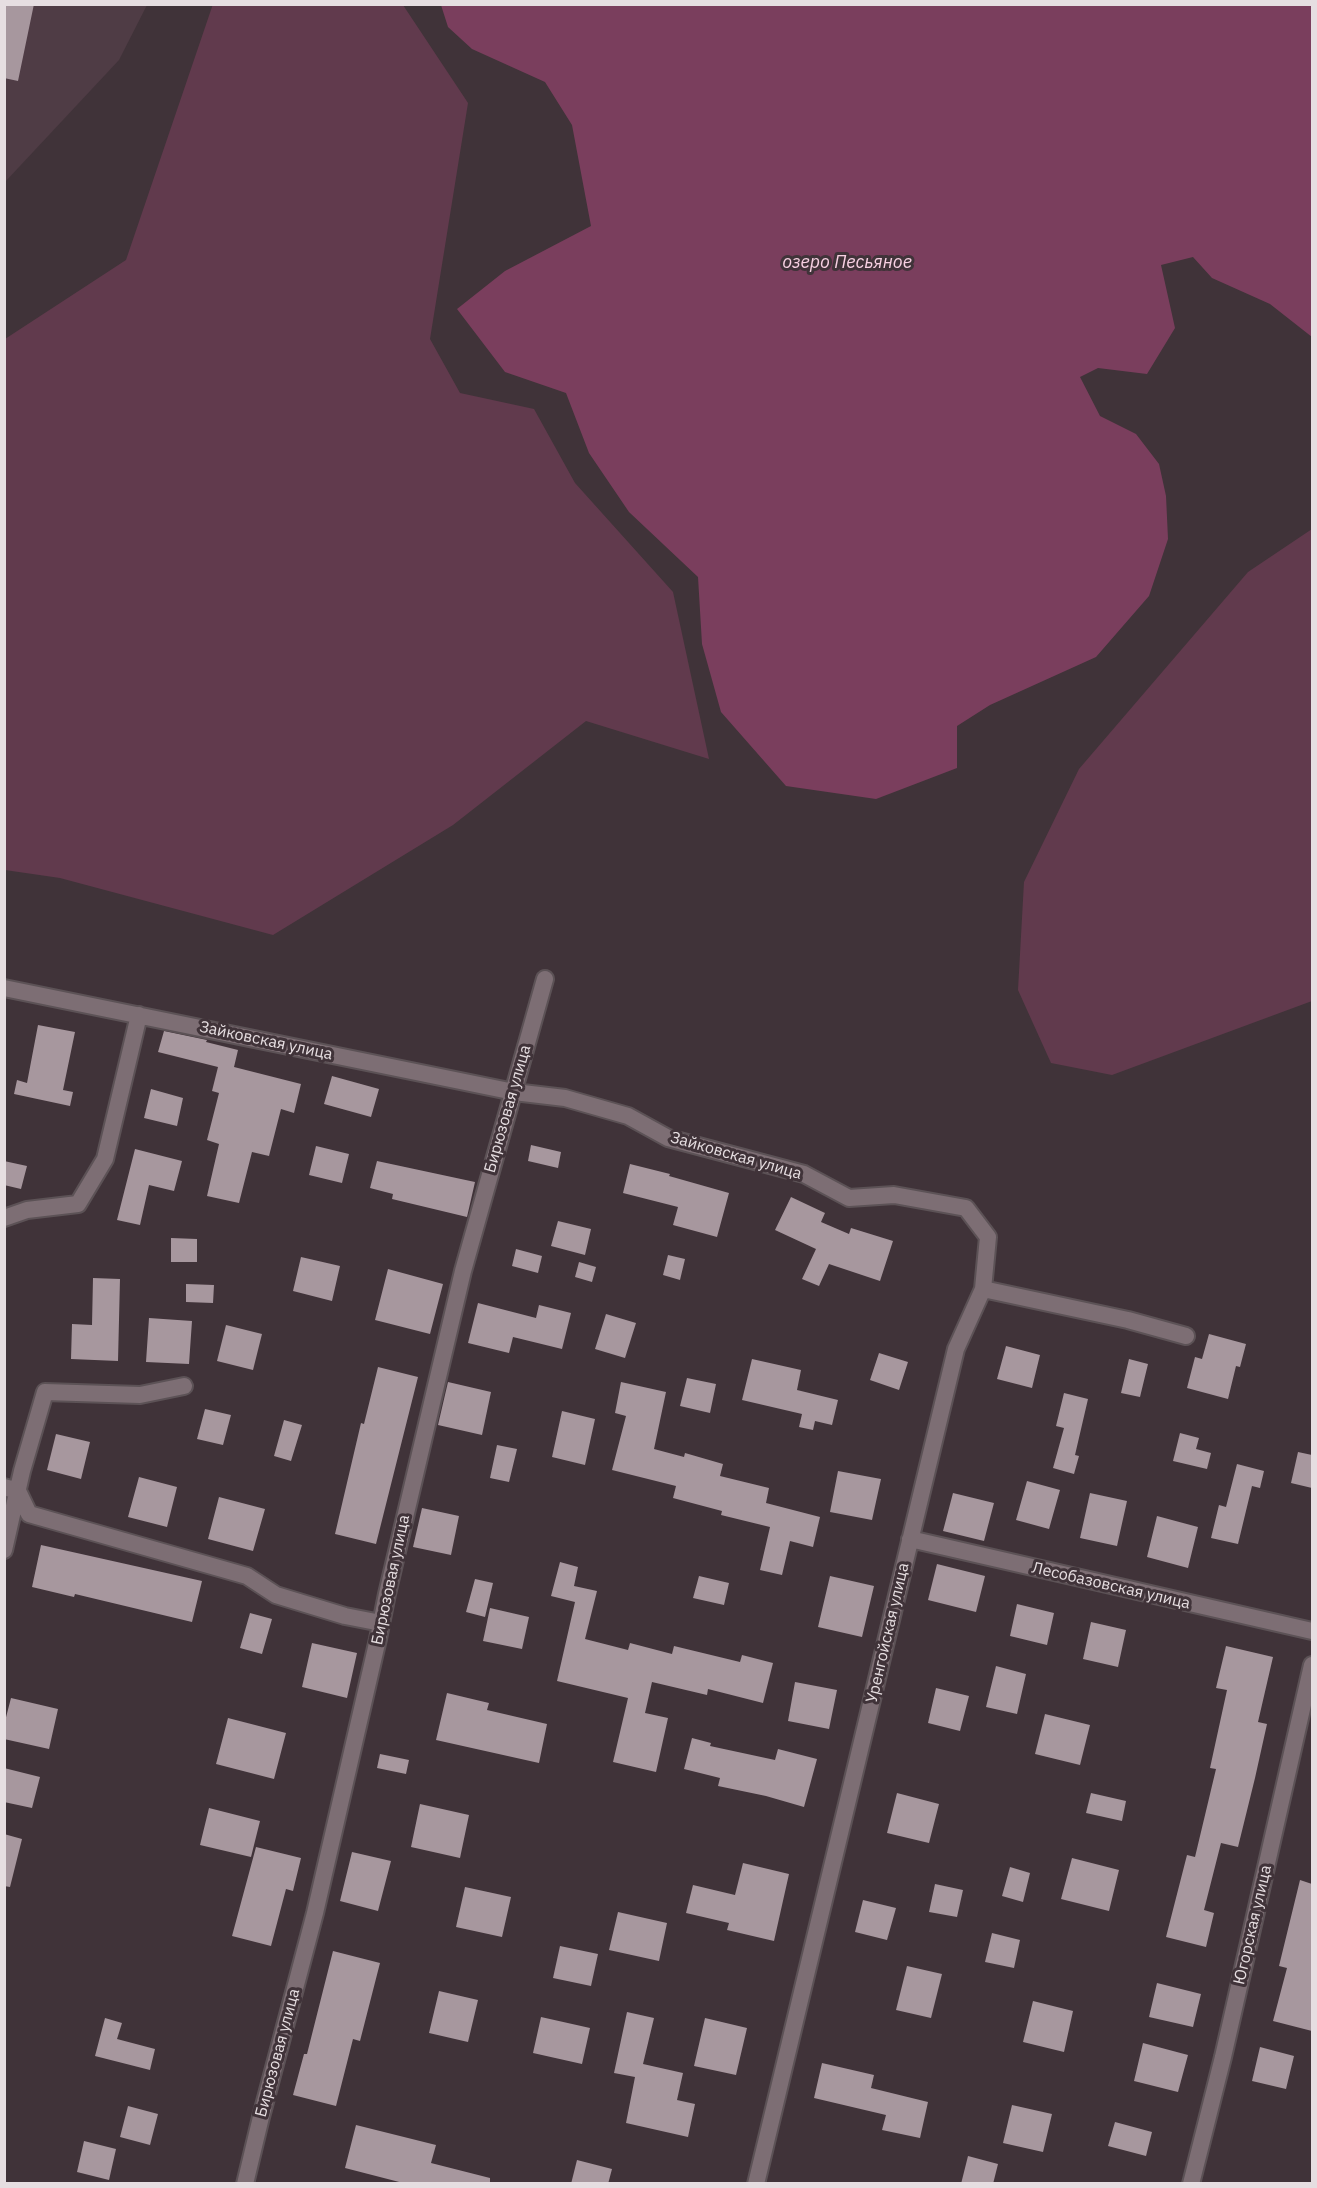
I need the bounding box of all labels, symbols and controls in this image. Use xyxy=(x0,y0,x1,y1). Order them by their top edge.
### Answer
water label: озеро Песьяное xyxy=(782,252,912,274)
street label: Зайковская улица xyxy=(198,1017,334,1065)
street label: Бирюзовая улица xyxy=(481,1043,535,1175)
street label: Зайковская улица xyxy=(668,1128,804,1184)
street label: Бирюзовая улица xyxy=(368,1513,414,1647)
street label: Лесобазовская улица xyxy=(1030,1558,1192,1614)
street label: Уренгойская улица xyxy=(863,1561,913,1705)
street label: Югорская улица xyxy=(1230,1863,1276,1987)
street label: Бирюзовая улица xyxy=(252,1987,304,2119)

